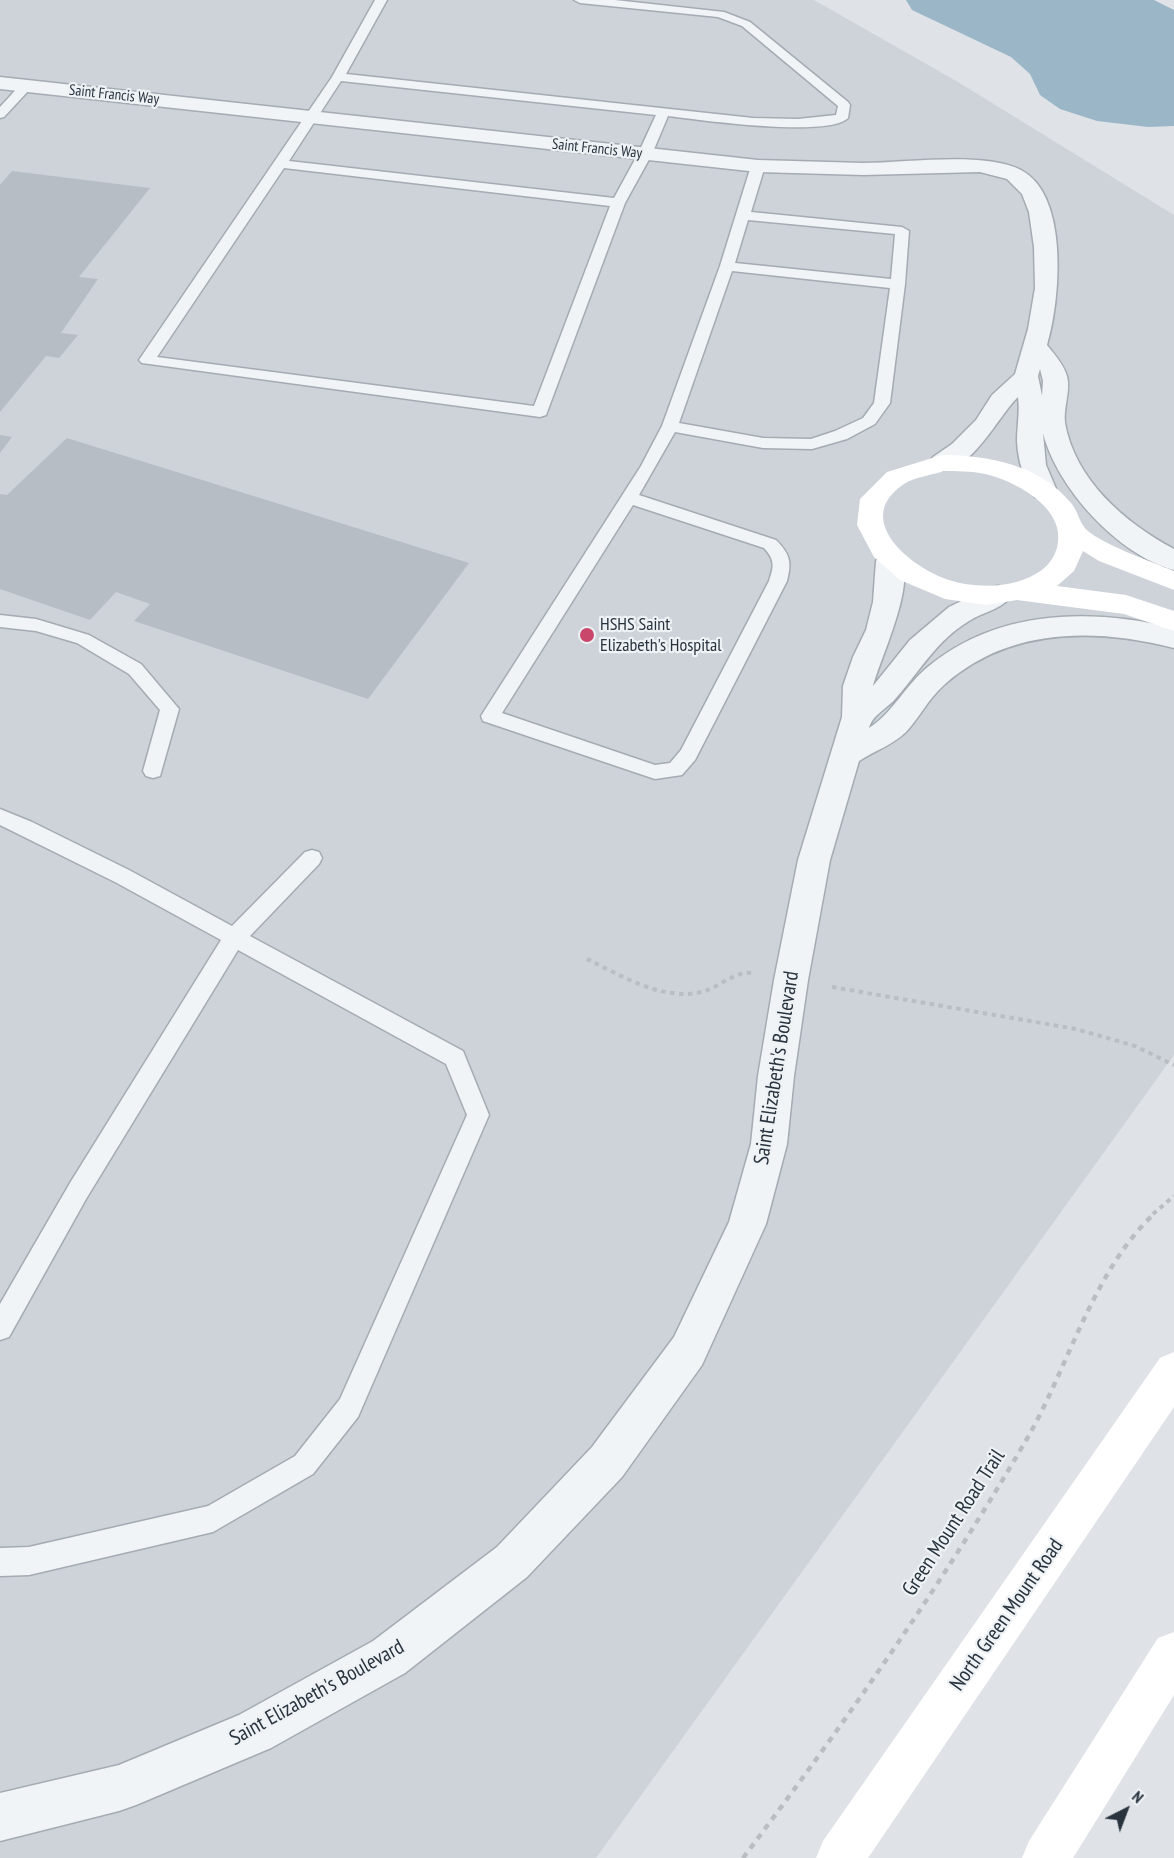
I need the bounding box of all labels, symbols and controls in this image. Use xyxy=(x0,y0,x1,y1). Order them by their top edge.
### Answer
street label: Saint Francis Way xyxy=(68,81,160,109)
street label: Saint Francis Way xyxy=(551,135,643,163)
place label: HSHS Saint Elizabeth's Hospital xyxy=(600,614,721,656)
marker: HSHS Saint Elizabeth's Hospital xyxy=(578,626,596,644)
street label: Saint Elizabeth's Boulevard xyxy=(749,969,805,1167)
street label: Green Mount Road Trail xyxy=(897,1445,1011,1601)
street label: North Green Mount Road xyxy=(945,1534,1069,1696)
street label: Saint Elizabeth's Boulevard xyxy=(225,1635,409,1751)
north arrow xyxy=(1096,1780,1156,1840)
text: N xyxy=(1128,1786,1148,1807)

